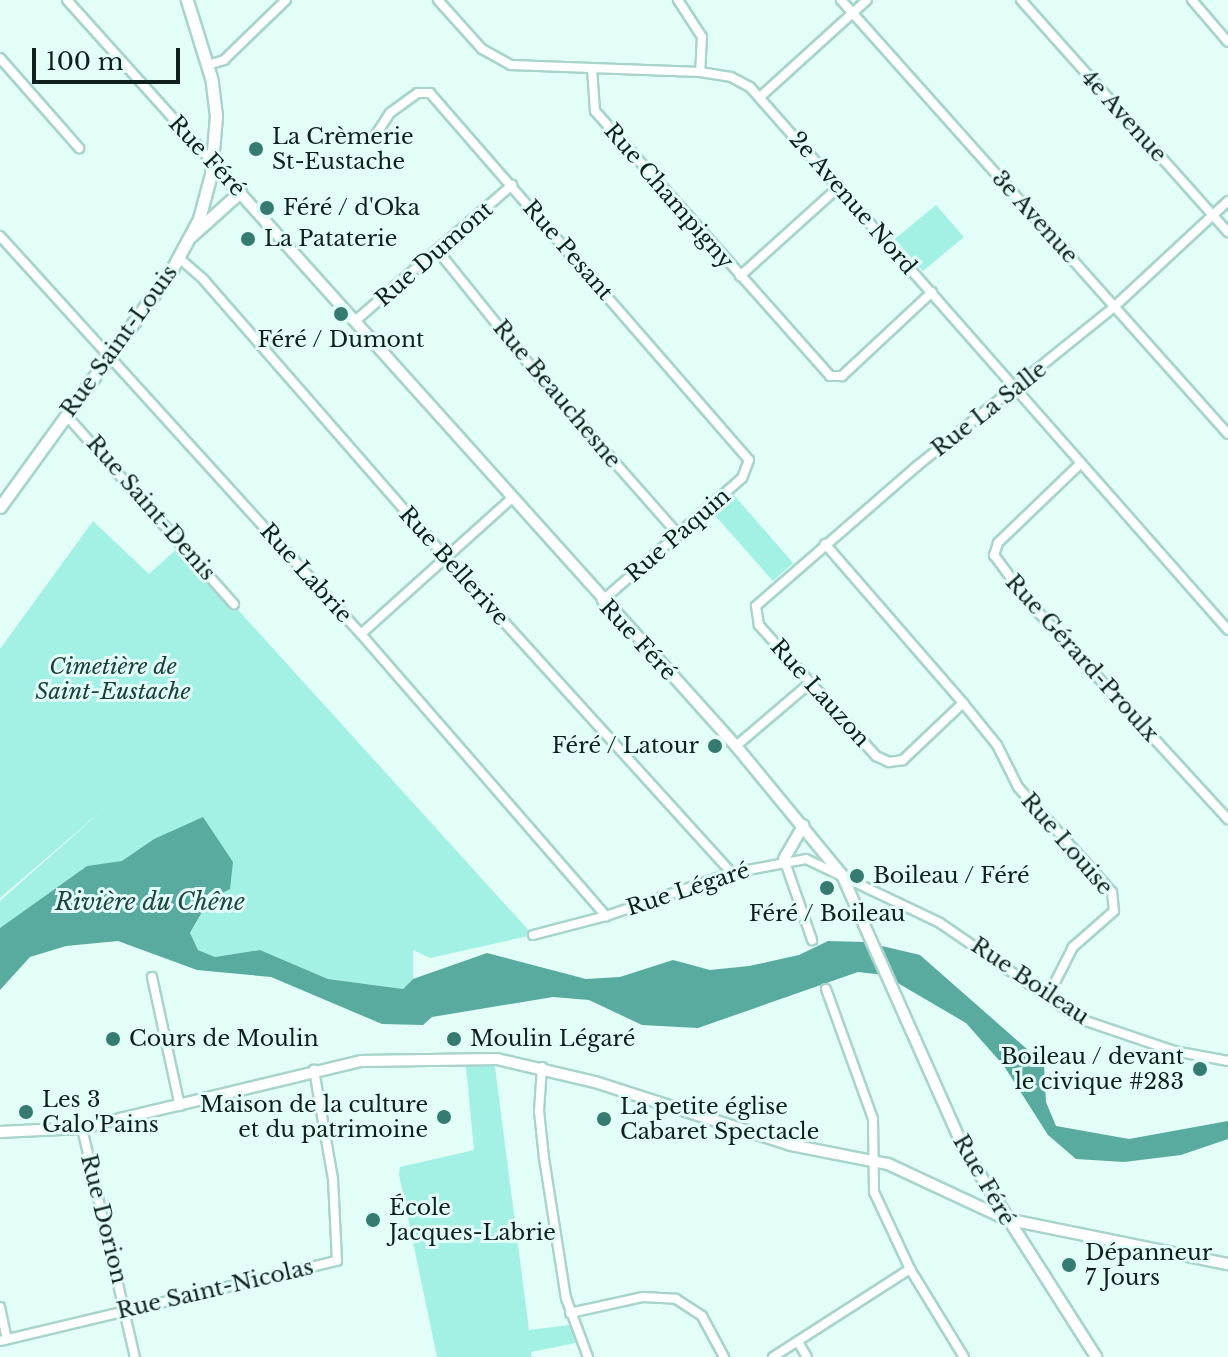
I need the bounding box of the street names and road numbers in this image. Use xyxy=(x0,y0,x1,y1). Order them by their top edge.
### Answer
street label: 4e Avenue xyxy=(1076,64,1172,168)
street label: Rue Féré xyxy=(163,110,251,202)
street label: Rue Champigny xyxy=(599,118,739,274)
street label: 2e Avenue Nord xyxy=(784,126,922,280)
street label: 3e Avenue xyxy=(986,165,1084,269)
street label: Rue Pesant xyxy=(517,195,619,305)
street label: Rue Dumont xyxy=(370,196,498,312)
street label: Rue Saint-Louis xyxy=(55,260,183,422)
street label: Rue Beauchesne xyxy=(488,315,626,473)
street label: Rue La Salle xyxy=(926,356,1052,462)
street label: Rue Saint-Denis xyxy=(81,430,221,586)
street label: Rue Paquin xyxy=(620,482,736,588)
street label: Rue Bellerive xyxy=(394,501,514,631)
street label: Rue Labrie xyxy=(255,518,357,628)
street label: Rue Gérard-Proulx xyxy=(1000,569,1164,747)
street label: Rue Féré xyxy=(594,594,682,686)
street label: Rue Lauzon xyxy=(765,634,875,752)
street label: Rue Louise xyxy=(1016,788,1118,900)
street label: Rue Légaré xyxy=(623,857,753,921)
street label: Rue Boileau xyxy=(966,932,1094,1030)
street label: Rue Féré xyxy=(947,1130,1021,1230)
street label: Rue Dorion xyxy=(75,1152,133,1286)
street label: Rue Saint-Nicolas xyxy=(114,1254,316,1324)

